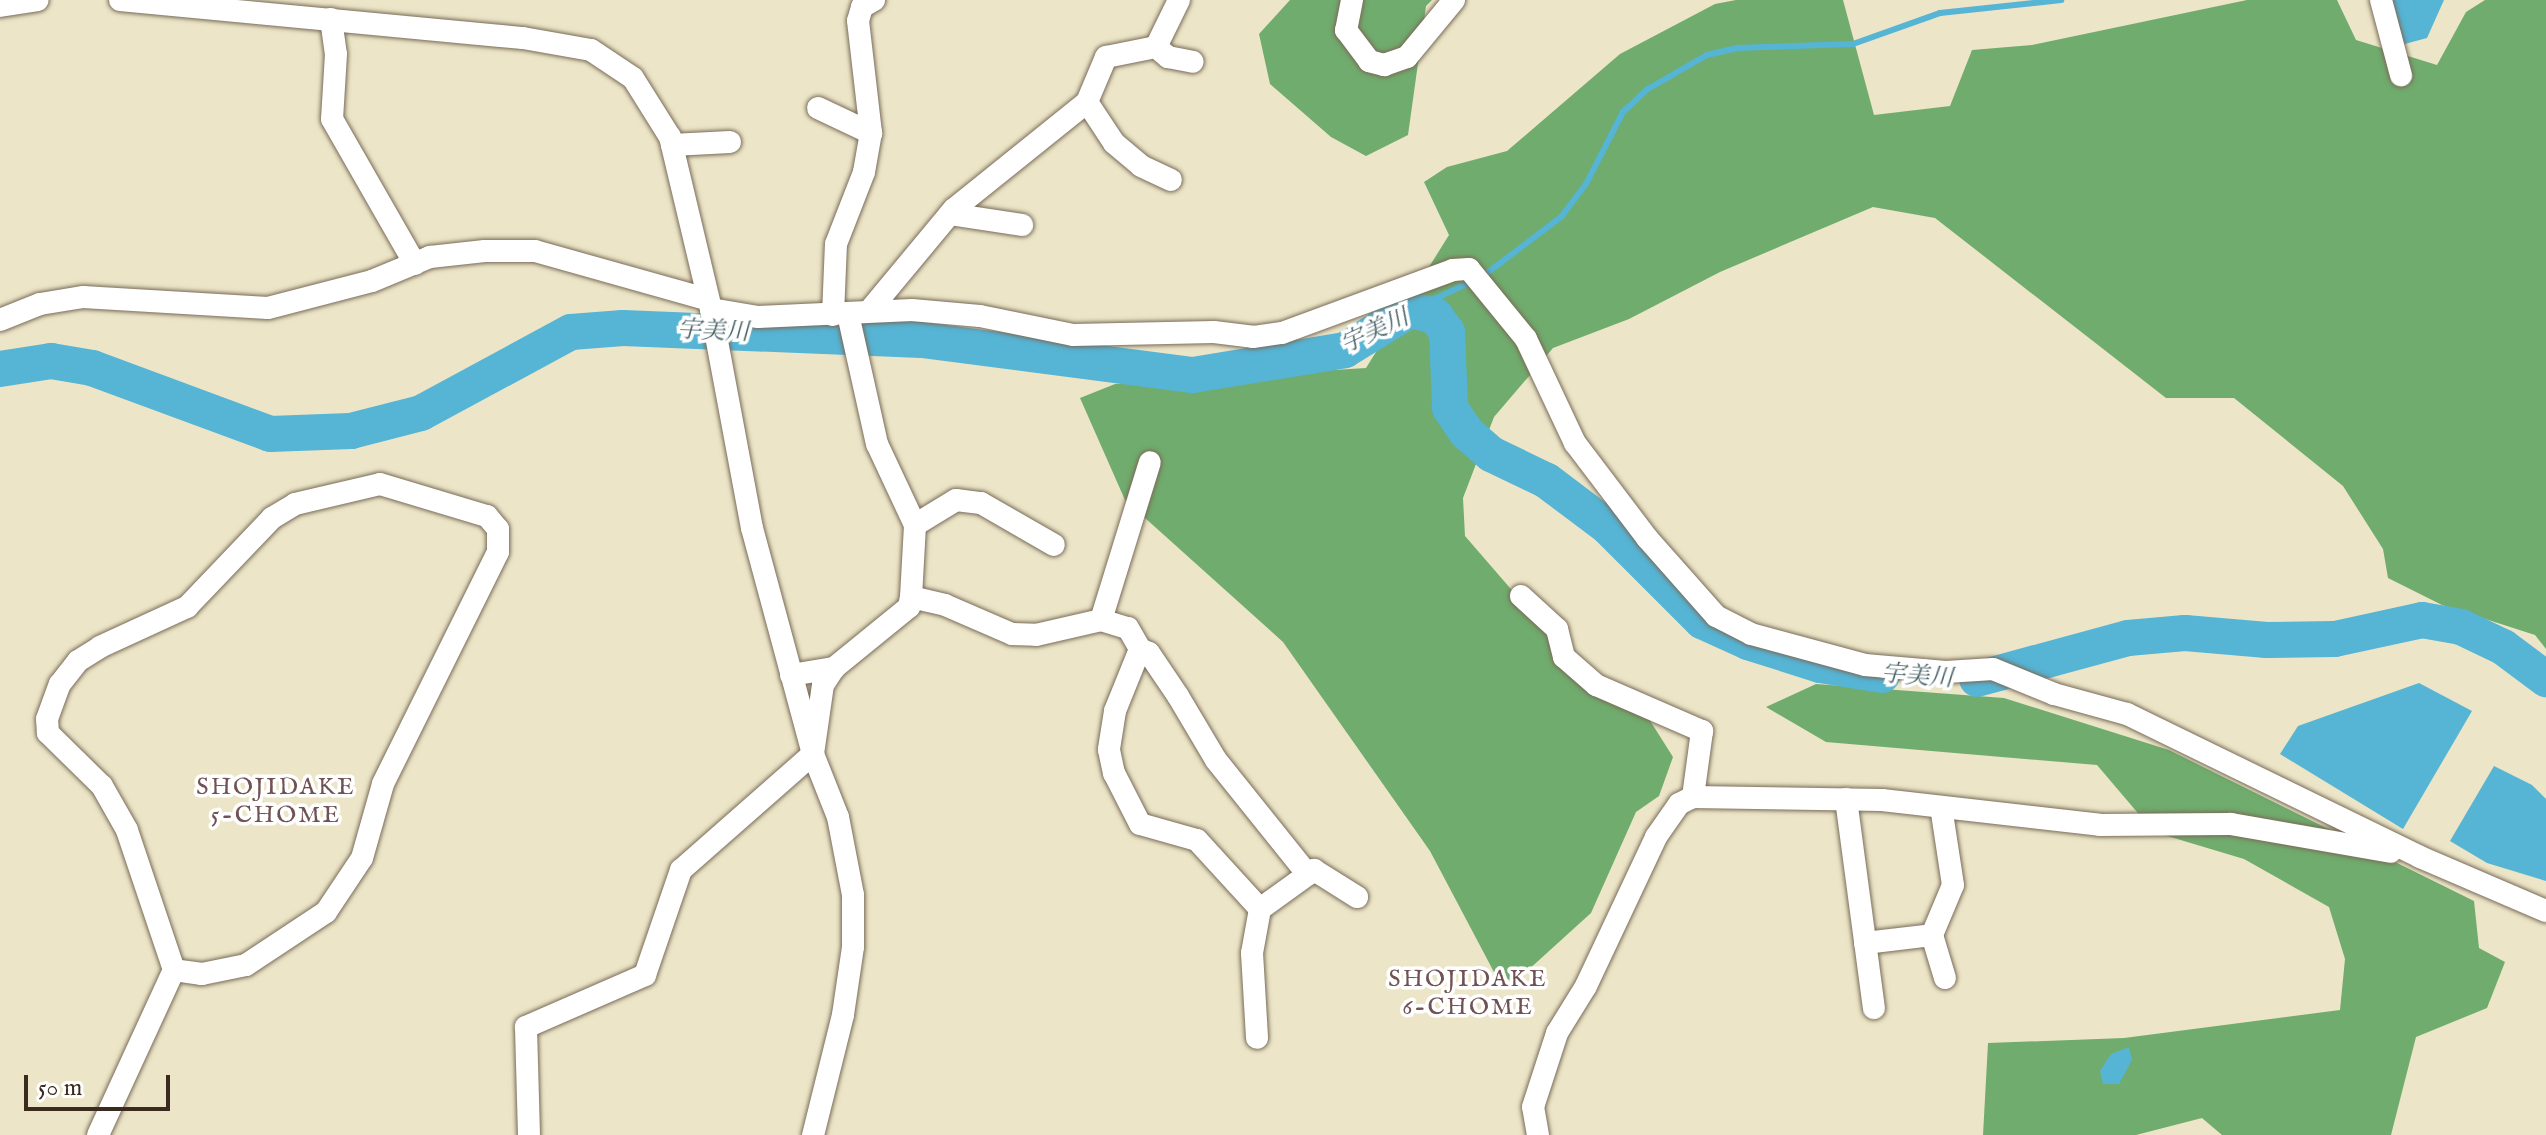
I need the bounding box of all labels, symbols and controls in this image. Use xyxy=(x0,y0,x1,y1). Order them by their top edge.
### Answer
water label: 宇美川 xyxy=(1336,304,1414,360)
water label: 宇美川 xyxy=(677,316,749,348)
water label: 宇美川 xyxy=(1880,660,1954,694)
district label: SHOJIDAKE 5-CHOME xyxy=(196,774,356,830)
district label: SHOJIDAKE 6-CHOME xyxy=(1388,966,1548,1022)
scale bar xyxy=(28,1059,174,1109)
text: 50 m xyxy=(38,1073,82,1104)

